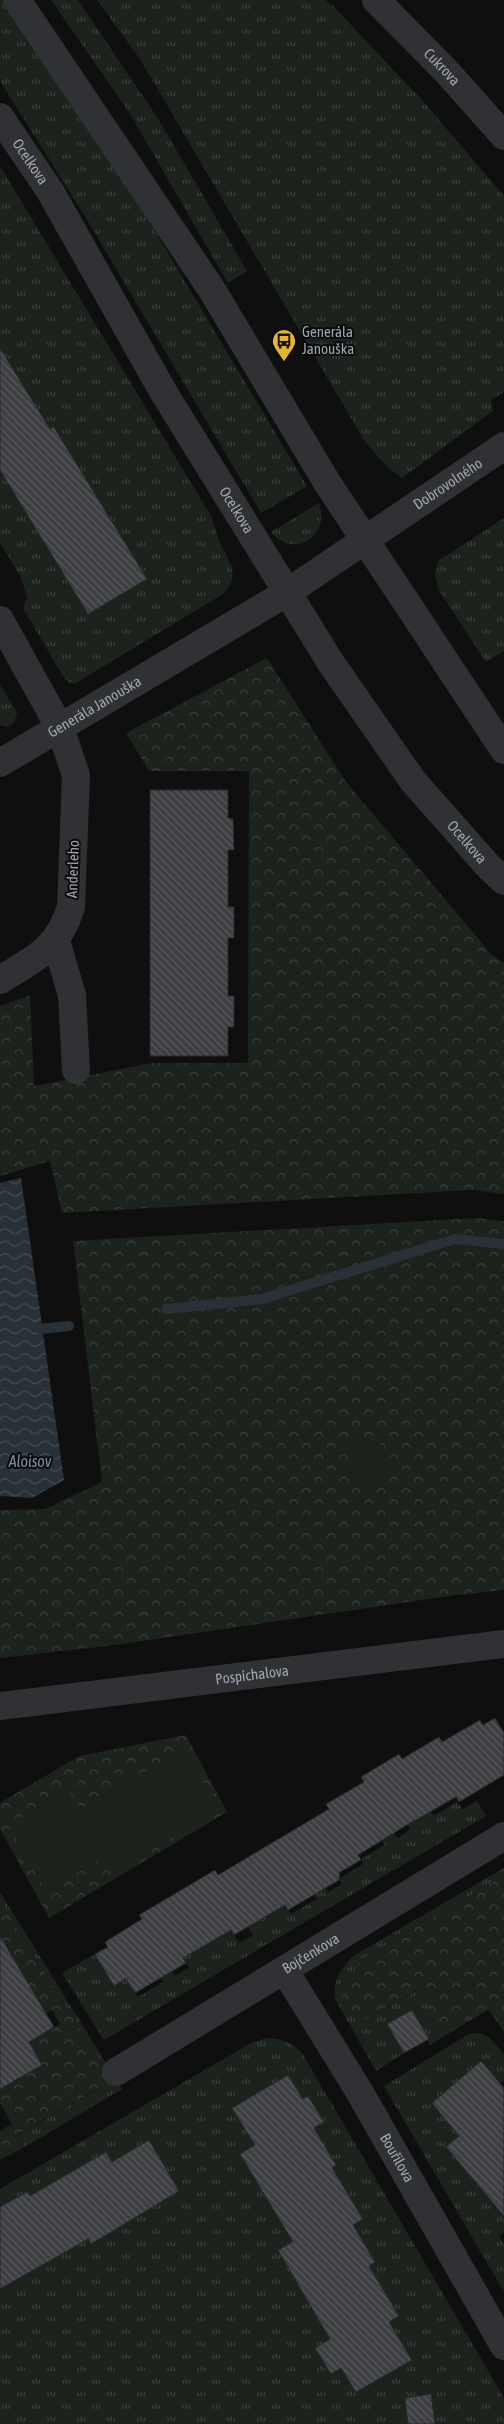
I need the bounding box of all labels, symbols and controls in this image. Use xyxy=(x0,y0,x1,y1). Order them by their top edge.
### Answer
street label: Cukrova xyxy=(421,45,464,89)
street label: Ocelkova xyxy=(9,135,52,188)
place label: Generála Janouška xyxy=(302,323,354,357)
bus stop icon: Generála Janouška xyxy=(271,328,297,362)
street label: Dobrovolného xyxy=(410,454,485,513)
street label: Ocelkova xyxy=(216,484,258,536)
street label: Generála Janouška xyxy=(45,672,144,741)
street label: Ocelkova xyxy=(444,817,491,867)
street label: Anderleho xyxy=(63,840,82,898)
water label: Aloisov xyxy=(8,1452,52,1470)
street label: Pospíchalova xyxy=(214,1662,290,1687)
street label: Bojčenkova xyxy=(279,1929,342,1977)
street label: Bouřilova xyxy=(377,2130,418,2185)

